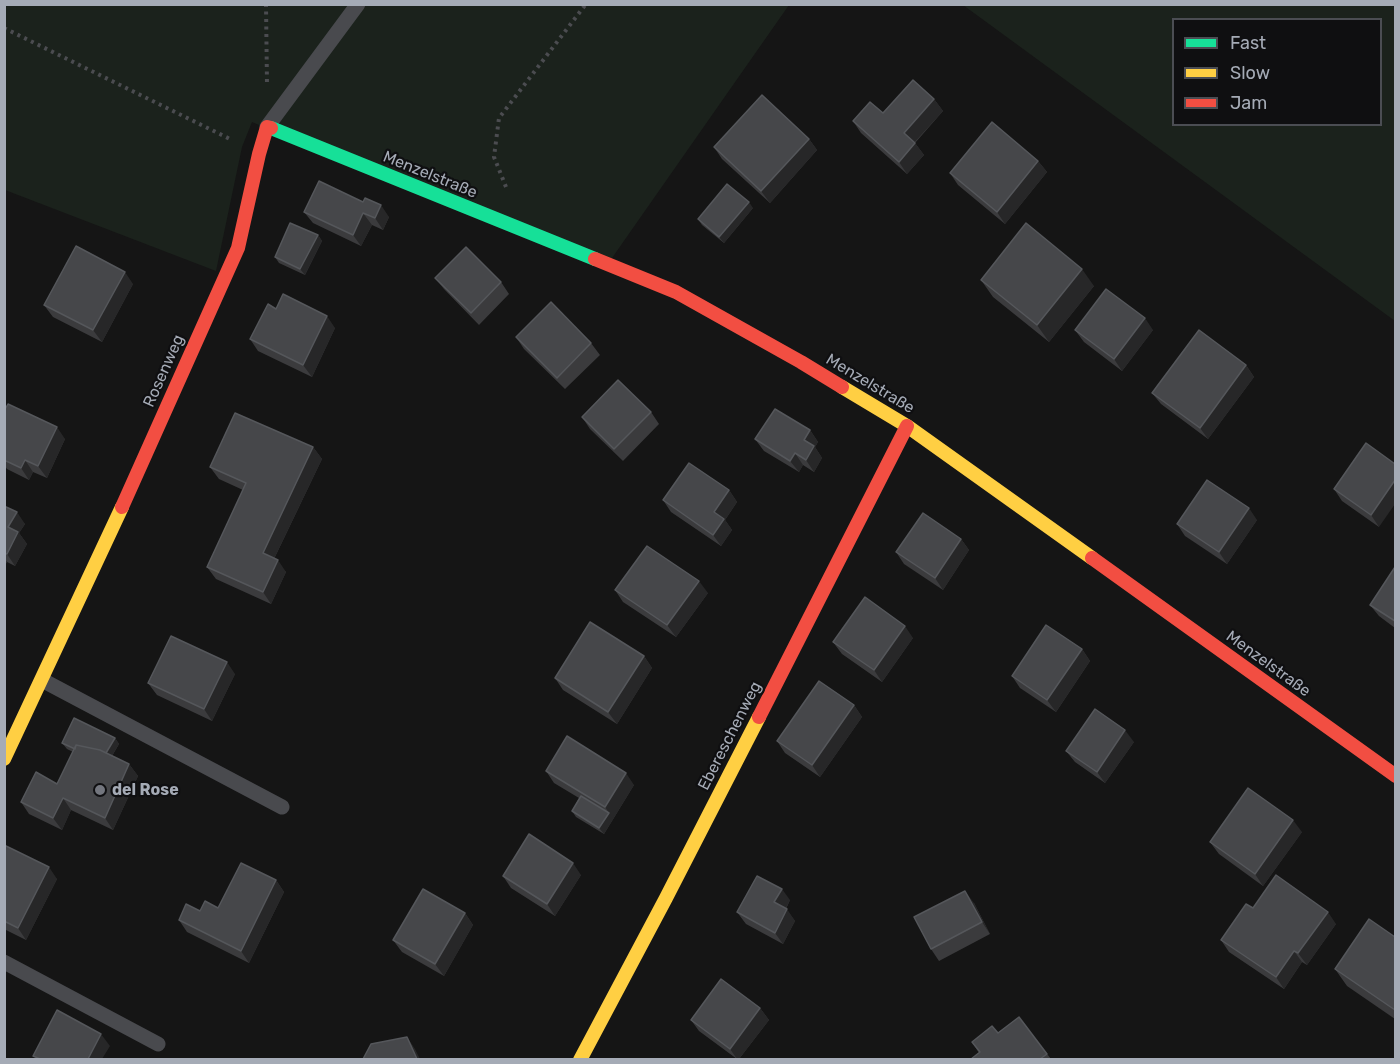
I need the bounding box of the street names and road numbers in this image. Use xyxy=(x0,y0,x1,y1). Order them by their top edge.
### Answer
street label: Menzelstraße xyxy=(380,147,480,203)
street label: Rosenweg xyxy=(139,332,189,410)
street label: Menzelstraße xyxy=(822,350,918,418)
street label: Menzelstraße xyxy=(1222,627,1314,701)
street label: Ebereschenweg xyxy=(694,678,766,794)

